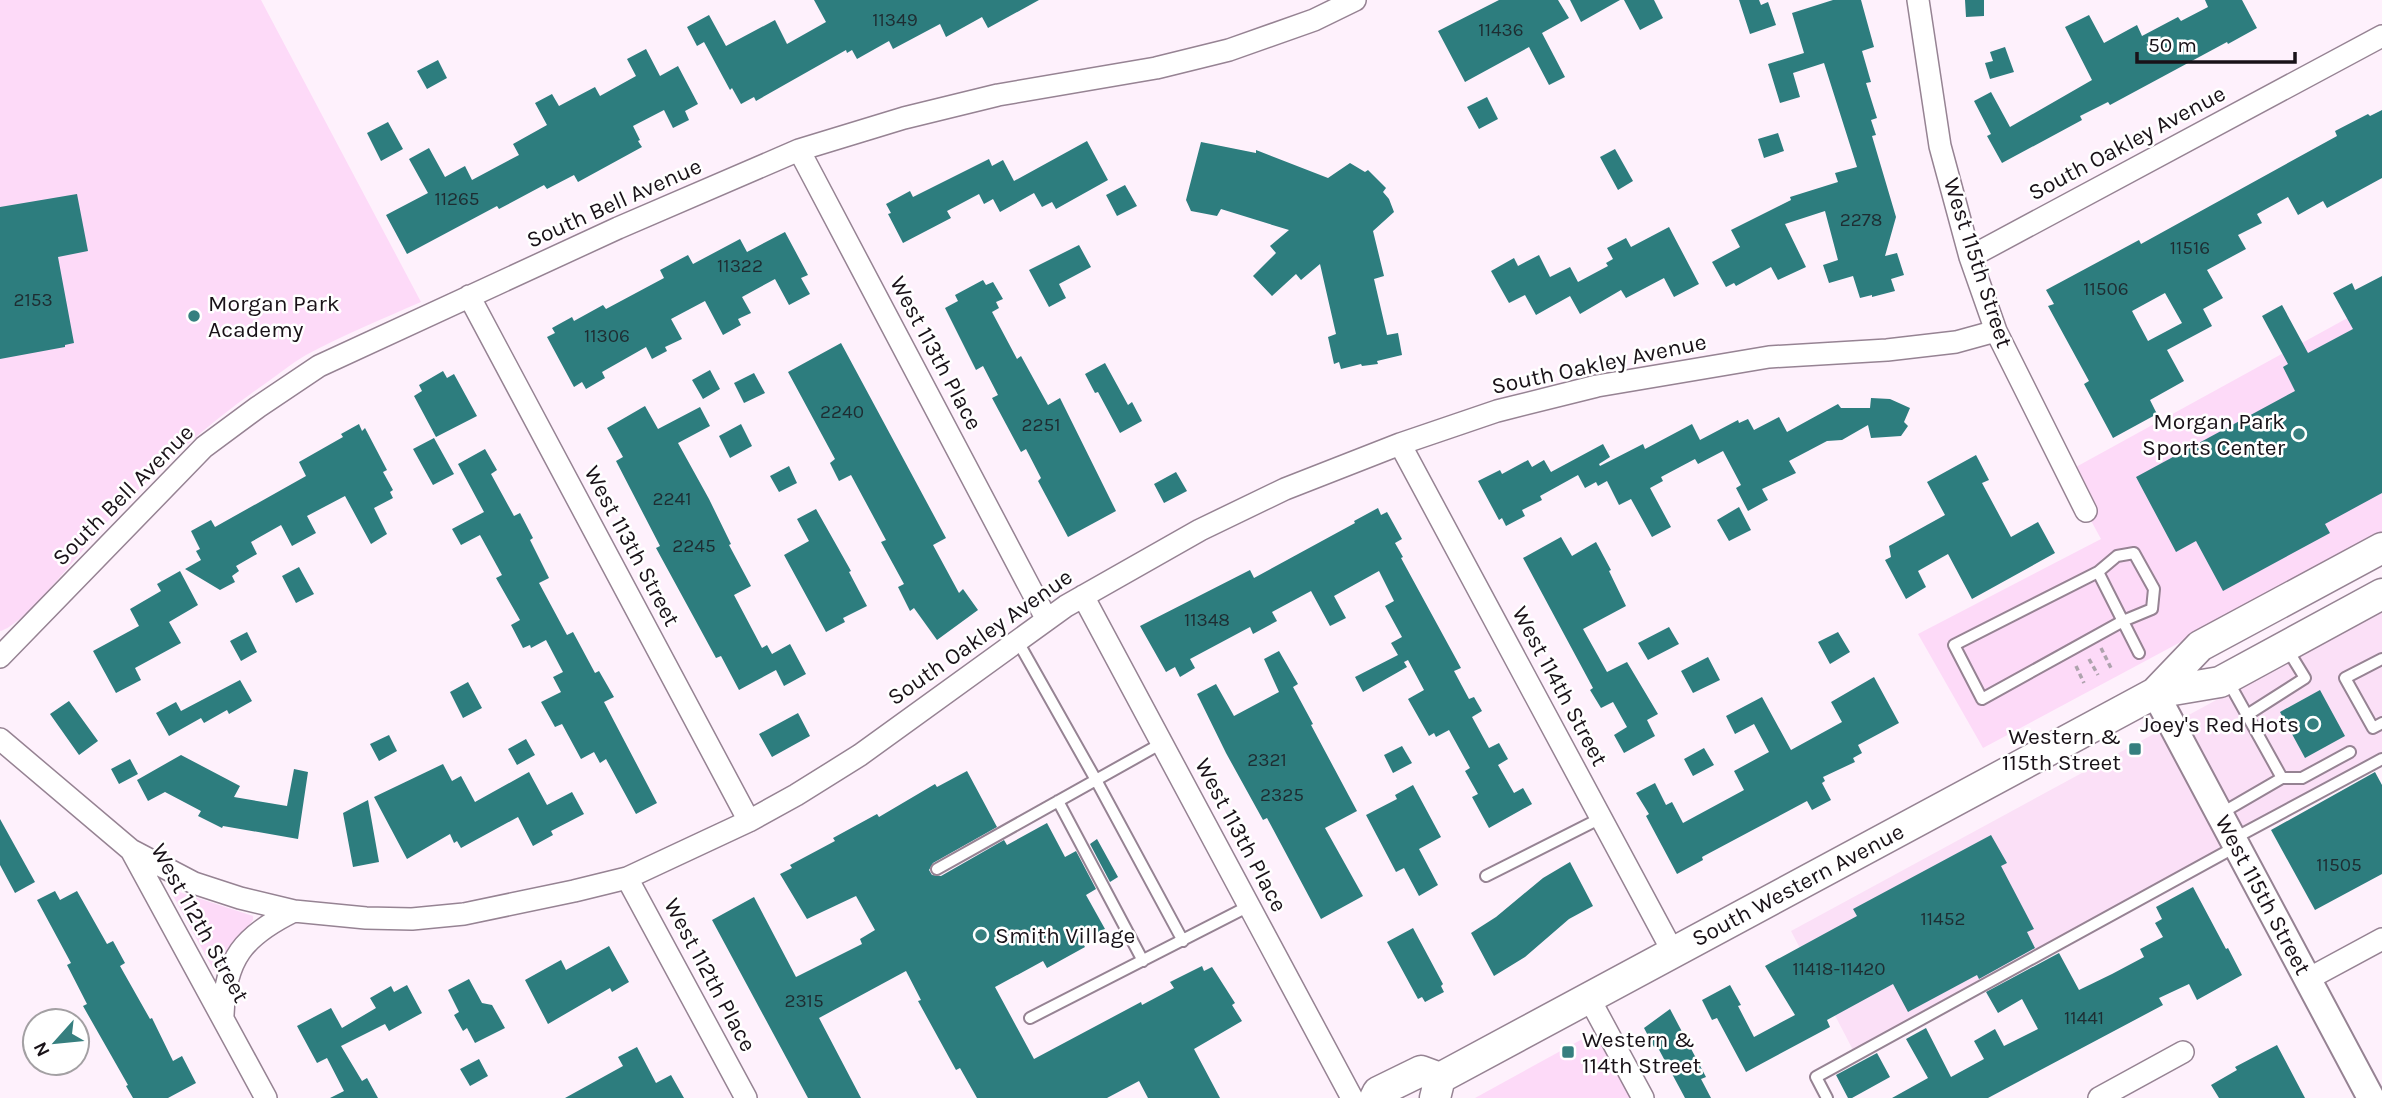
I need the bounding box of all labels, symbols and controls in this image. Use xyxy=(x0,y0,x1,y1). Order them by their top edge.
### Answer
house number: 11349 xyxy=(872,9,918,31)
house number: 11436 xyxy=(1478,19,1524,41)
scale bar xyxy=(2137,21,2294,65)
text: 50 m xyxy=(2148,33,2197,57)
street label: South Oakley Avenue xyxy=(2024,80,2230,206)
street label: South Bell Avenue xyxy=(522,152,706,254)
street label: West 115th Street xyxy=(1938,175,2018,352)
house number: 11265 xyxy=(434,188,480,210)
house number: 2278 xyxy=(1840,209,1882,231)
house number: 11516 xyxy=(2170,237,2210,259)
house number: 11322 xyxy=(717,255,763,277)
street label: West 113th Place xyxy=(884,272,988,434)
house number: 11506 xyxy=(2083,278,2129,300)
house number: 2153 xyxy=(13,289,53,311)
place label: Morgan Park Academy xyxy=(208,290,340,343)
marker: Morgan Park Academy xyxy=(186,308,202,324)
house number: 11306 xyxy=(584,325,630,347)
street label: South Oakley Avenue xyxy=(1489,328,1709,400)
house number: 2240 xyxy=(820,401,864,423)
place label: Morgan Park Sports Center xyxy=(2142,408,2286,461)
house number: 2251 xyxy=(1021,414,1061,436)
street label: South Bell Avenue xyxy=(47,419,199,571)
marker: Morgan Park Sports Center xyxy=(2291,426,2307,442)
street label: West 113th Street xyxy=(578,461,686,631)
house number: 2241 xyxy=(653,488,691,510)
house number: 2245 xyxy=(672,535,716,557)
street label: South Oakley Avenue xyxy=(883,563,1077,711)
street label: West 114th Street xyxy=(1507,602,1614,771)
house number: 11348 xyxy=(1184,609,1230,631)
place label: Joey's Red Hots xyxy=(2140,711,2299,738)
marker: Joey's Red Hots xyxy=(2305,716,2321,732)
place label: Western & 115th Street xyxy=(2002,723,2121,776)
marker: Western & 115th Street xyxy=(2127,741,2143,757)
house number: 2321 xyxy=(1247,749,1287,771)
street label: West 113th Place xyxy=(1189,754,1293,916)
house number: 2325 xyxy=(1260,784,1304,806)
street label: West 115th Street xyxy=(2209,810,2317,980)
street label: South Western Avenue xyxy=(1688,818,1908,952)
street label: West 112th Street xyxy=(145,839,255,1007)
house number: 11505 xyxy=(2316,854,2362,876)
street label: West 112th Place xyxy=(658,894,762,1056)
house number: 11452 xyxy=(1921,908,1965,930)
place label: Smith Village xyxy=(995,922,1135,949)
marker: Smith Village xyxy=(973,927,989,943)
house number: 11418-11420 xyxy=(1792,958,1886,980)
house number: 2315 xyxy=(784,990,824,1012)
north arrow xyxy=(21,1007,91,1077)
house number: 11441 xyxy=(2064,1007,2104,1029)
place label: Western & 114th Street xyxy=(1582,1026,1702,1079)
text: N xyxy=(29,1038,55,1060)
marker: Western & 114th Street xyxy=(1560,1044,1576,1060)

